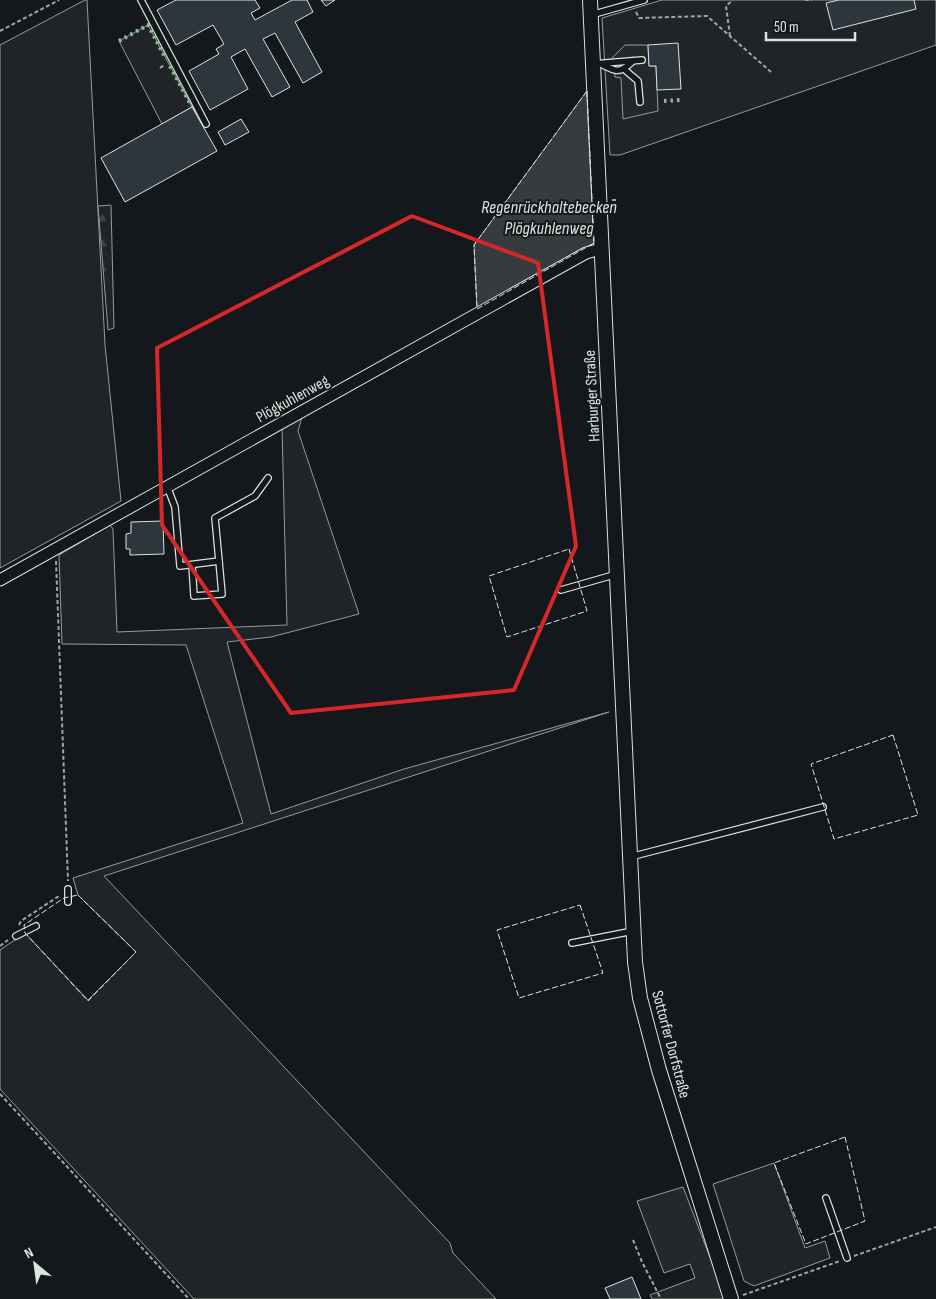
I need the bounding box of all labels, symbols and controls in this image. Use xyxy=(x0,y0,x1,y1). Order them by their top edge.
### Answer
scale bar xyxy=(766,10,855,42)
text: 50 m xyxy=(774,18,799,37)
water label: Regenrückhaltebecken Plögkuhlenweg xyxy=(481,197,617,239)
street label: Harburger Straße xyxy=(581,350,604,442)
street label: Plögkuhlenweg xyxy=(253,372,332,427)
street label: Sottorfer Dorfstraße xyxy=(647,989,694,1100)
north arrow xyxy=(10,1239,60,1289)
text: N xyxy=(22,1244,36,1262)

